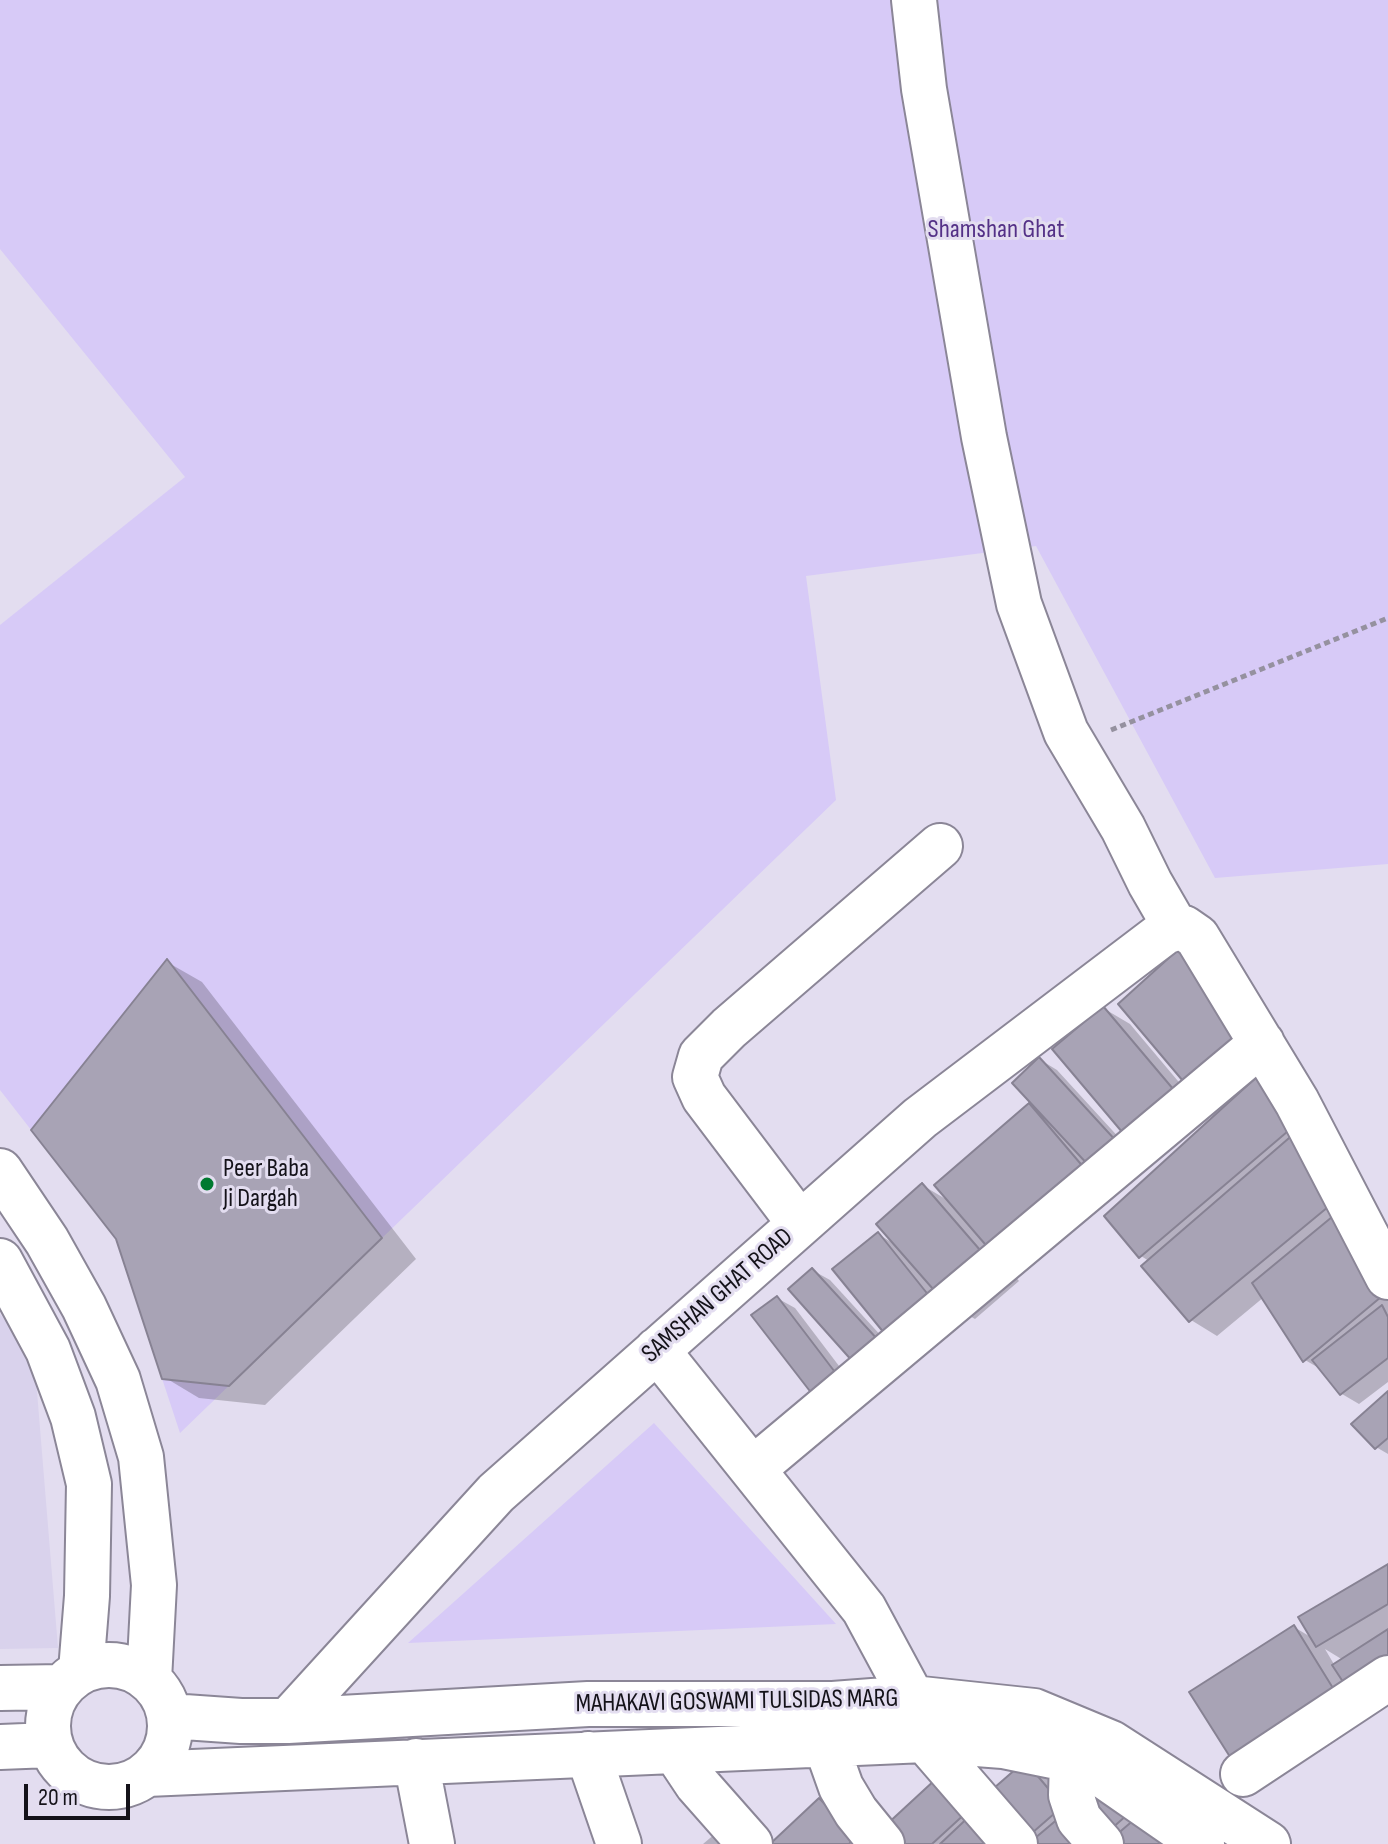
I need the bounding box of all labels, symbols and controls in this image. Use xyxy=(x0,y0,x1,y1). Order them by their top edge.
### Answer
park label: Shamshan Ghat xyxy=(928,214,1064,246)
place label: Peer Baba Ji Dargah xyxy=(223,1153,309,1214)
marker: Peer Baba Ji Dargah xyxy=(198,1175,216,1193)
street label: SAMSHAN GHAT ROAD xyxy=(636,1222,800,1370)
street label: MAHAKAVI GOSWAMI TULSIDAS MARG xyxy=(575,1684,899,1720)
scale bar xyxy=(28,1768,134,1818)
text: 20 m xyxy=(38,1783,78,1812)

